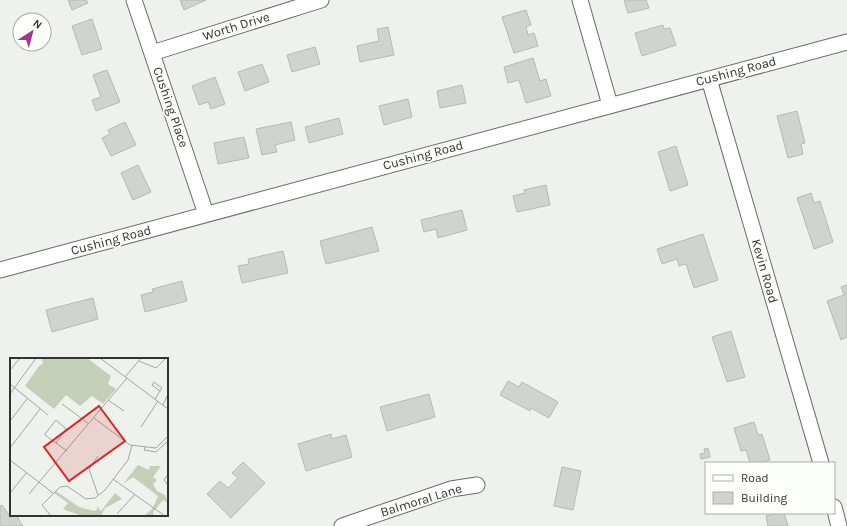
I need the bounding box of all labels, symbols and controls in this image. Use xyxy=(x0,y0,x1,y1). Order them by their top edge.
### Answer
street label: Worth Drive xyxy=(201,9,272,43)
north arrow xyxy=(12,12,52,52)
text: N xyxy=(31,17,45,32)
street label: Cushing Road xyxy=(694,53,778,89)
street label: Cushing Place xyxy=(150,65,192,149)
street label: Cushing Road xyxy=(381,137,465,173)
street label: Cushing Road xyxy=(69,222,153,258)
street label: Kevin Road xyxy=(749,237,781,305)
inset map xyxy=(10,358,168,516)
legend xyxy=(705,462,835,514)
text: Road xyxy=(741,471,769,485)
street label: Balmoral Lane xyxy=(378,480,464,520)
text: Building xyxy=(741,491,788,505)

